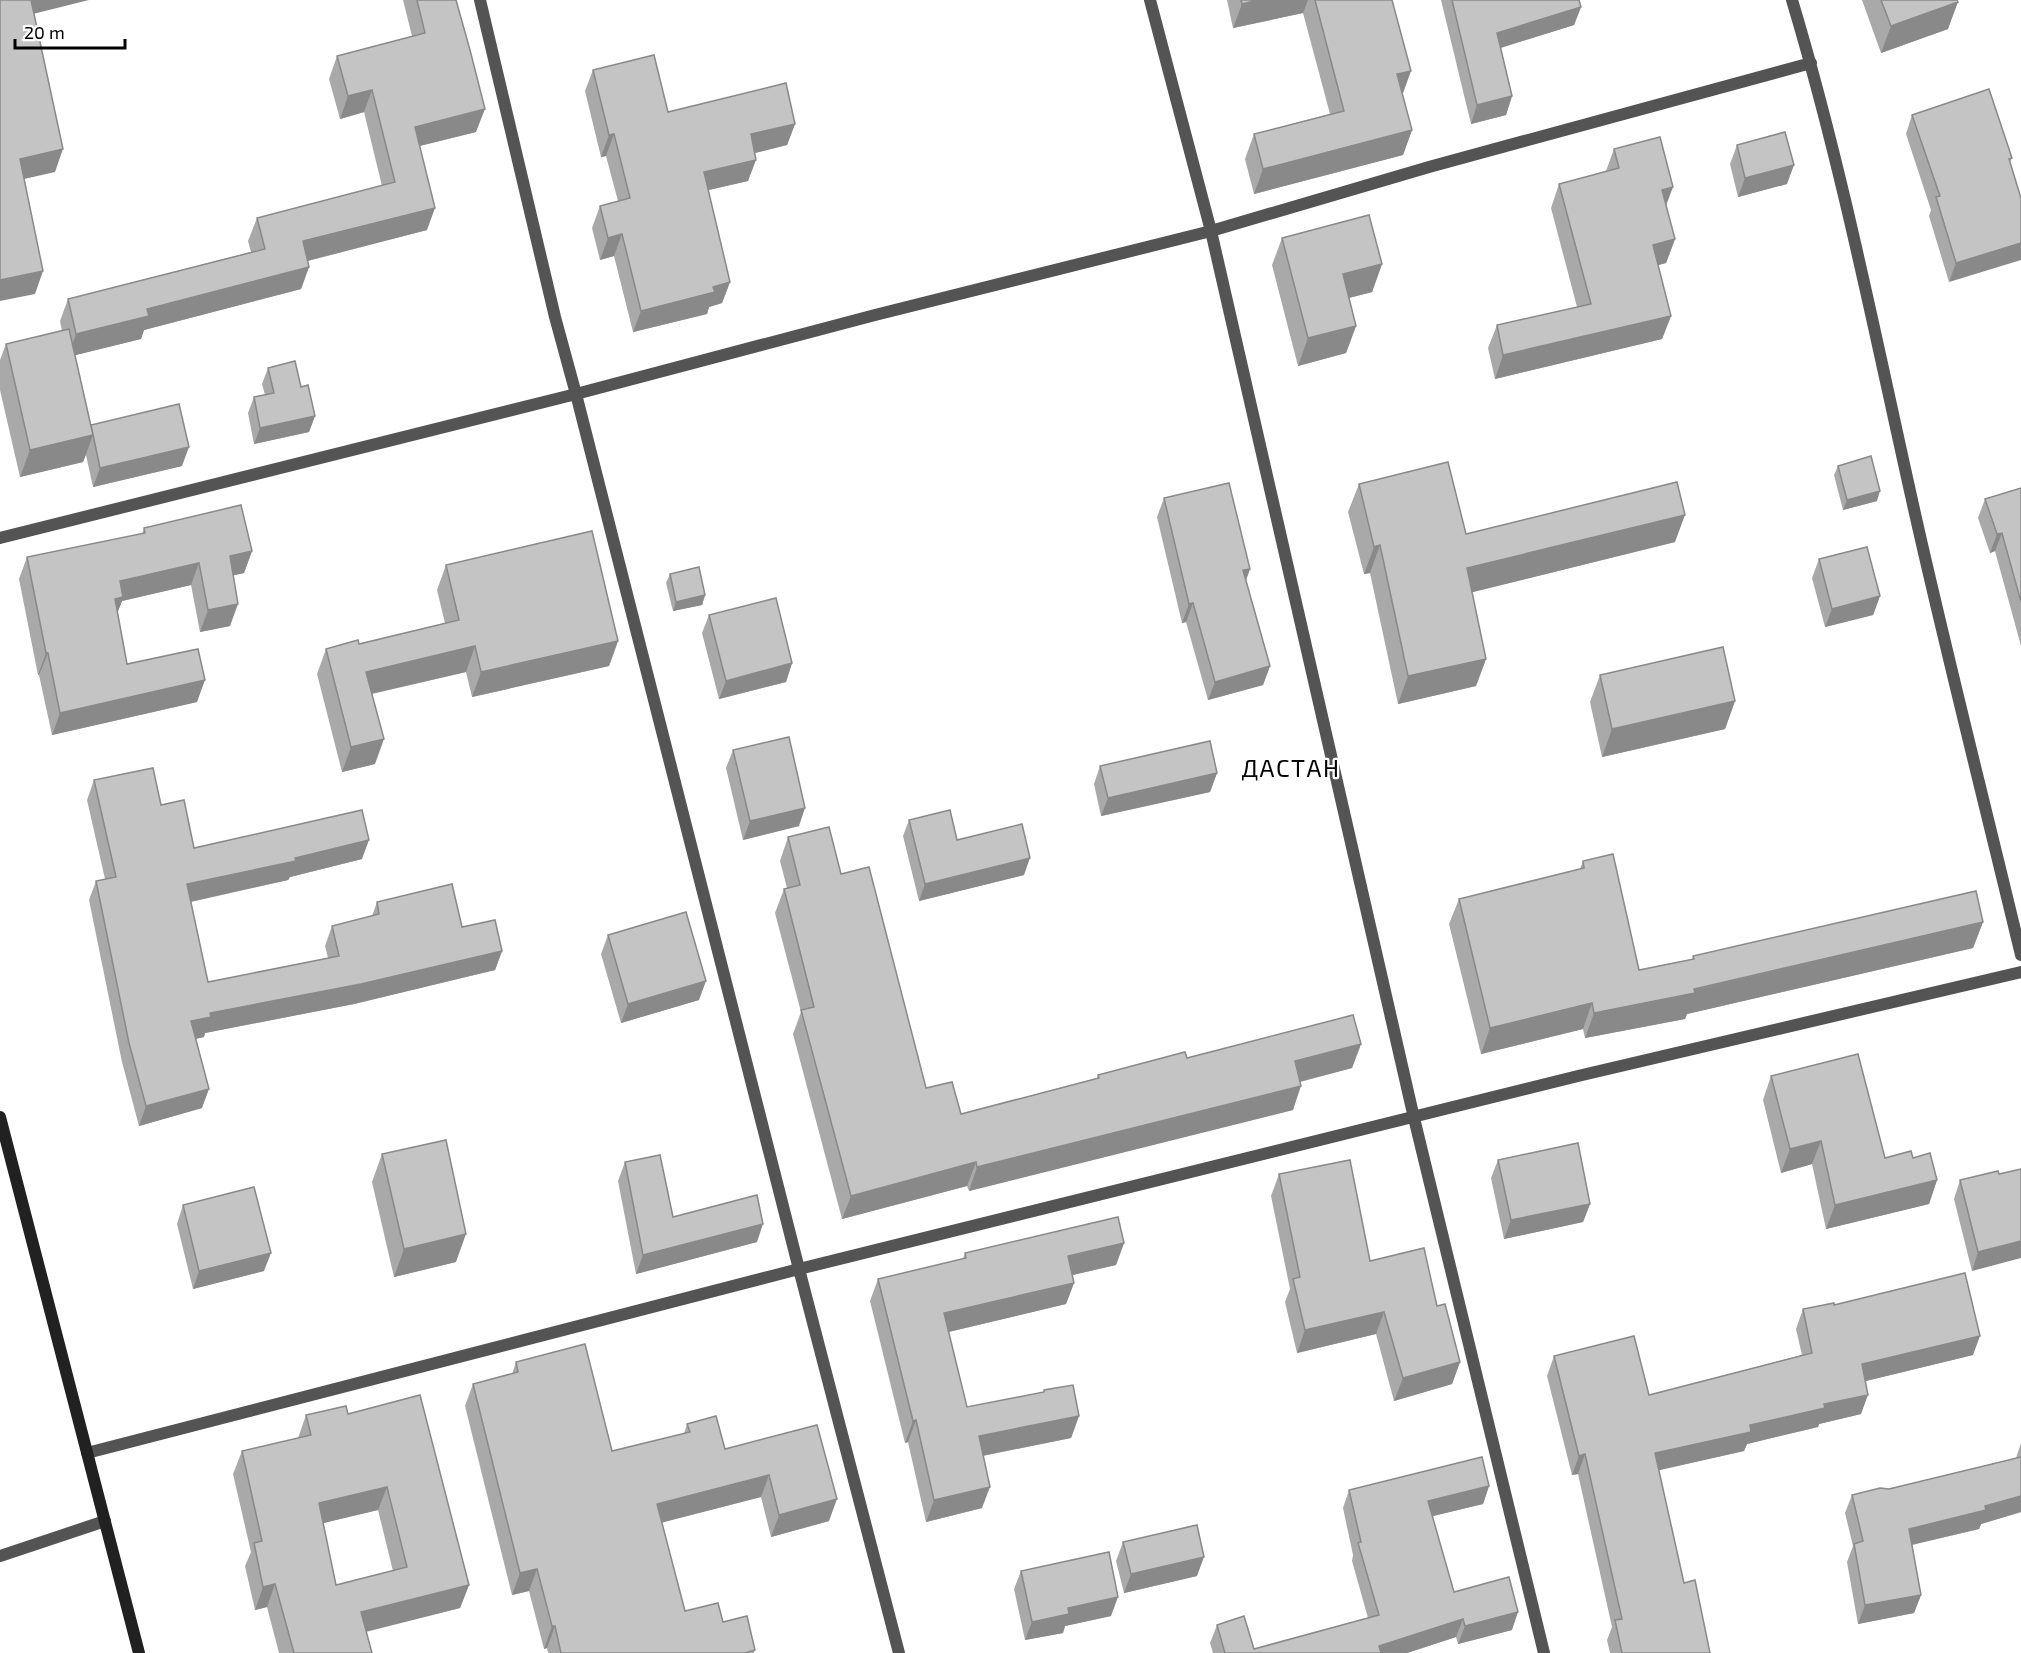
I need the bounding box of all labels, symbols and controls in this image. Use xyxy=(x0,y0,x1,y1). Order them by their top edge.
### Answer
scale bar xyxy=(15,12,124,50)
text: 20 m xyxy=(24,21,65,43)
district label: ДАСТАН xyxy=(1241,753,1341,782)

